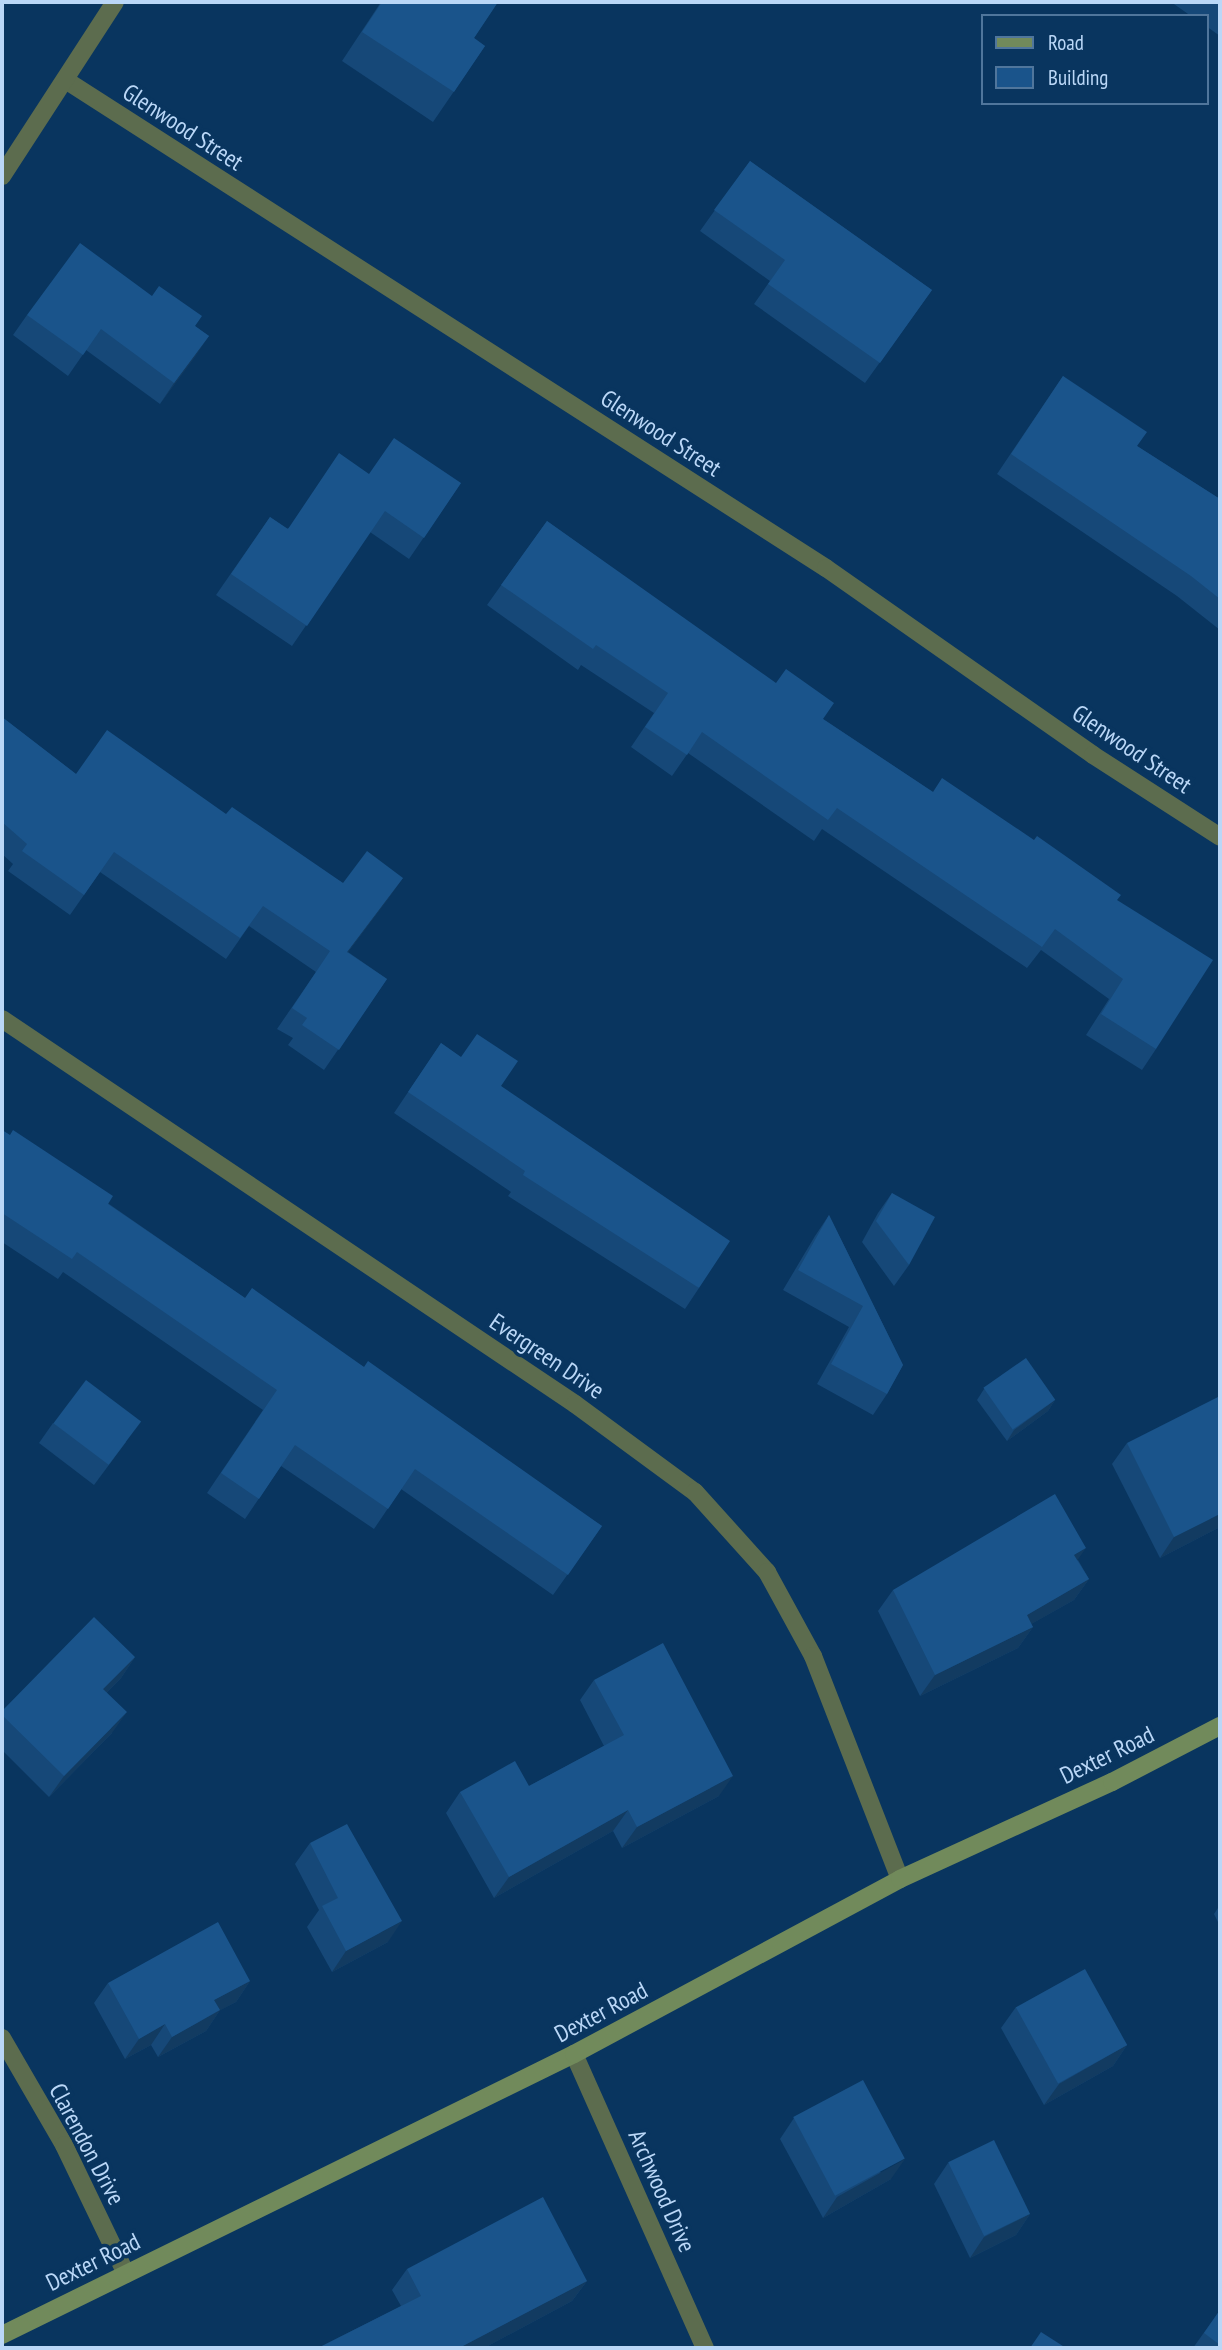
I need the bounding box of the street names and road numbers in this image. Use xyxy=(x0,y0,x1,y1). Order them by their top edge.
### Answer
street label: Glenwood Street xyxy=(117,77,249,177)
street label: Glenwood Street xyxy=(595,383,727,483)
street label: Glenwood Street xyxy=(1067,699,1197,799)
street label: Evergreen Drive xyxy=(484,1307,610,1405)
street label: Dexter Road xyxy=(1055,1720,1159,1790)
street label: Dexter Road xyxy=(550,1976,652,2048)
street label: Clarendon Drive xyxy=(43,2078,131,2210)
street label: Archwood Drive xyxy=(622,2125,702,2257)
street label: Dexter Road xyxy=(41,2227,145,2297)

